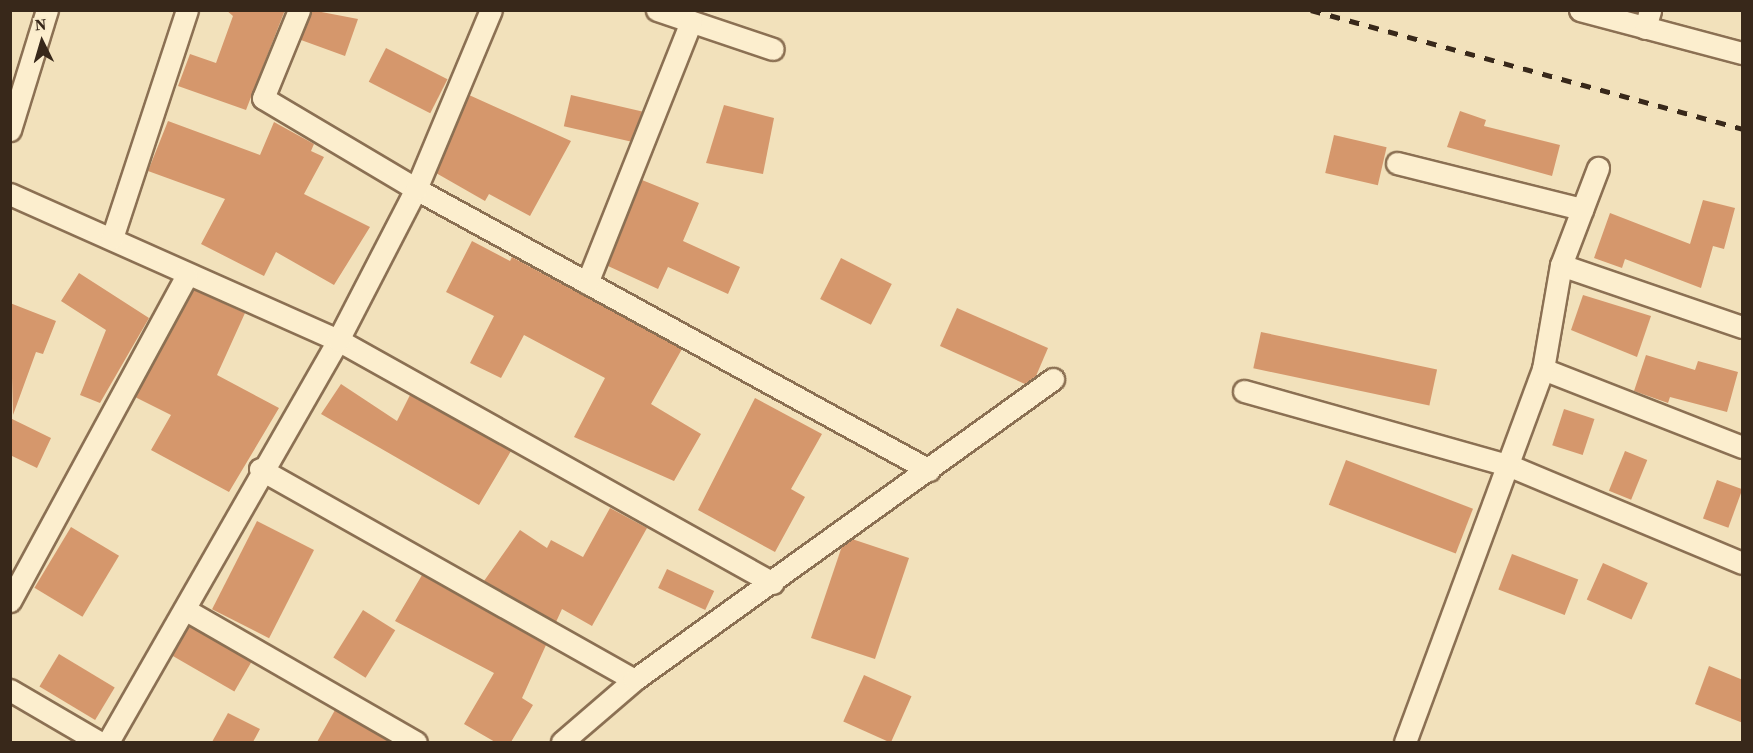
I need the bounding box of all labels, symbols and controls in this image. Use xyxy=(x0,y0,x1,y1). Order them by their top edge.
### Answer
north arrow xyxy=(12,12,72,72)
text: N xyxy=(34,13,47,36)

